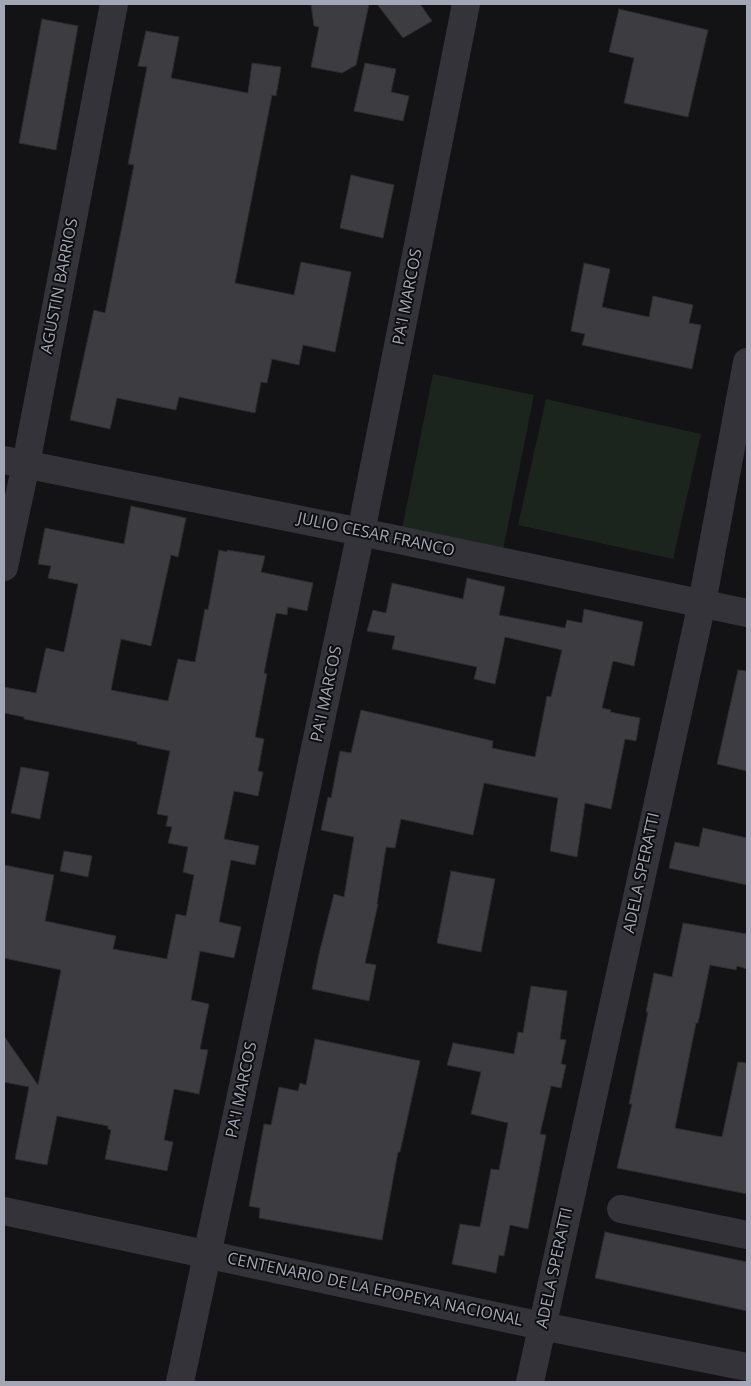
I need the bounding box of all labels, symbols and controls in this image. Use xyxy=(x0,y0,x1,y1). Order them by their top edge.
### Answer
street label: AGUSTIN BARRIOS xyxy=(37,217,83,355)
street label: PA'I MARCOS xyxy=(389,247,427,347)
street label: JULIO CESAR FRANCO xyxy=(296,509,456,561)
street label: PA'I MARCOS xyxy=(307,644,347,744)
street label: ADELA SPERATTI xyxy=(620,811,664,935)
street label: PA'I MARCOS xyxy=(222,1040,262,1140)
street label: ADELA SPERATTI xyxy=(533,1206,577,1330)
street label: CENTENARIO DE LA EPOPEYA NACIONAL xyxy=(226,1249,524,1331)

